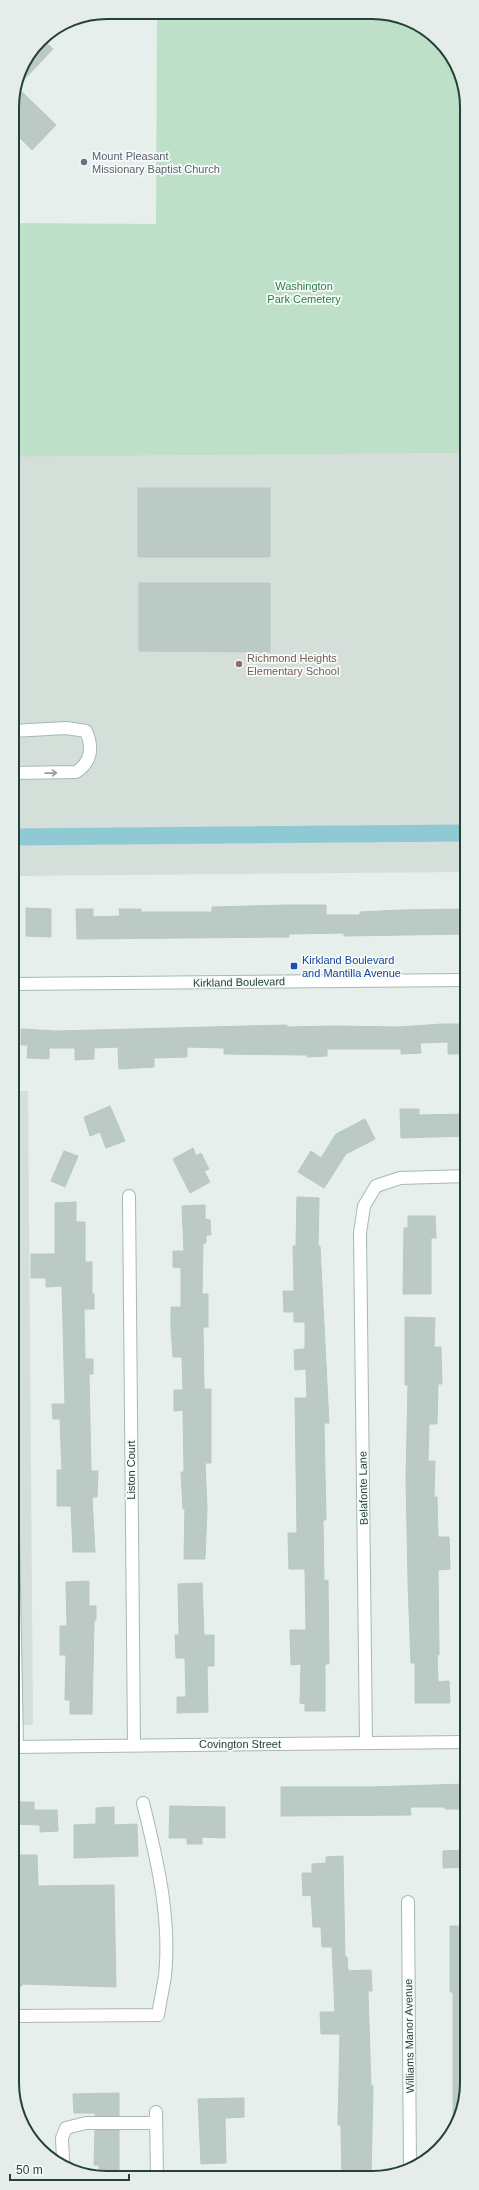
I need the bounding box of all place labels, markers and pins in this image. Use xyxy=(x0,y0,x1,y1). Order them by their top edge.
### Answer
place label: Mount Pleasant Missionary Baptist Church xyxy=(92,150,220,175)
marker: Mount Pleasant Missionary Baptist Church xyxy=(79,157,89,167)
place label: Richmond Heights Elementary School xyxy=(247,652,339,677)
marker: Richmond Heights Elementary School xyxy=(234,659,244,669)
place label: Kirkland Boulevard and Mantilla Avenue xyxy=(302,954,401,979)
marker: Kirkland Boulevard and Mantilla Avenue xyxy=(289,961,299,971)

